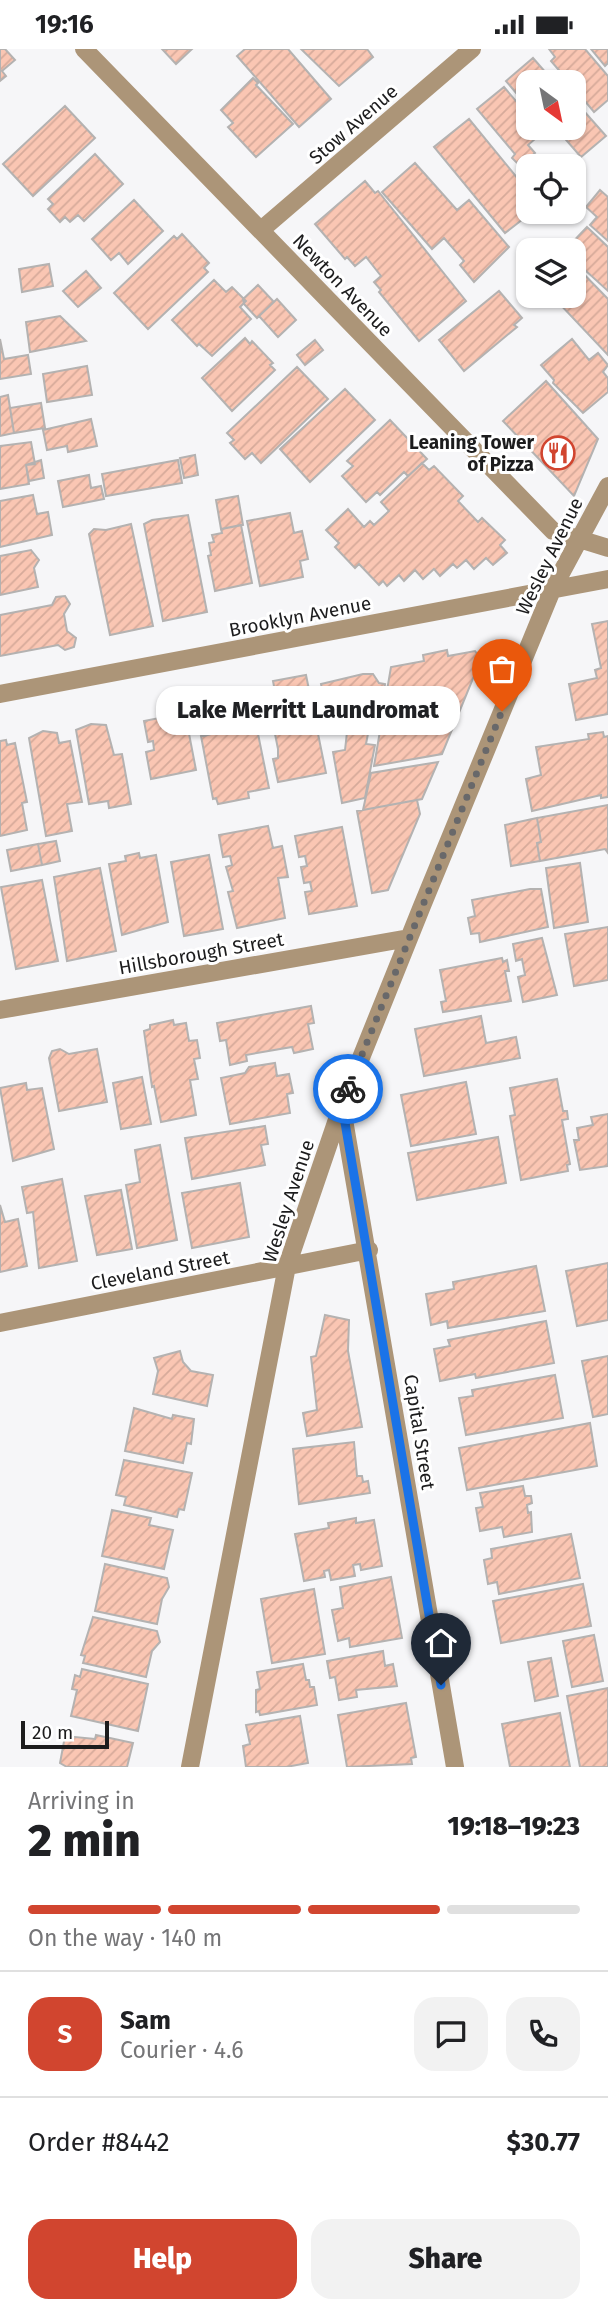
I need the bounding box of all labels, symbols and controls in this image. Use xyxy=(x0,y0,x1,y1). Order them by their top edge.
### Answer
text: 19:16 xyxy=(35,9,94,40)
north arrow xyxy=(516,70,586,140)
map controls xyxy=(516,70,586,308)
street label: Stow Avenue xyxy=(304,80,402,169)
button: locate xyxy=(516,154,586,224)
street label: Newton Avenue xyxy=(288,229,397,341)
button: layers xyxy=(516,238,586,308)
place label: Leaning Tower of Pizza xyxy=(409,431,534,476)
restaurant icon: Leaning Tower of Pizza xyxy=(539,434,577,472)
street label: Wesley Avenue xyxy=(511,494,588,619)
street label: Brooklyn Avenue xyxy=(227,591,373,642)
pin xyxy=(472,639,532,711)
icon: bag xyxy=(483,650,521,688)
callout: Lake Merritt Laundromat xyxy=(155,687,460,735)
text: Lake Merritt Laundromat xyxy=(177,696,439,724)
street label: Hillsborough Street xyxy=(117,928,286,979)
courier xyxy=(313,1054,383,1124)
icon: bike xyxy=(329,1070,367,1108)
street label: Wesley Avenue xyxy=(258,1137,319,1266)
street label: Cleveland Street xyxy=(89,1246,231,1295)
street label: Capital Street xyxy=(399,1373,440,1492)
pin xyxy=(411,1613,471,1685)
icon: home xyxy=(422,1624,460,1662)
scale bar xyxy=(21,1718,108,1750)
text: 20 m xyxy=(32,1721,73,1744)
text: Arriving in xyxy=(28,1787,135,1815)
text: 19:18–19:23 xyxy=(448,1811,580,1842)
text: 2 min xyxy=(28,1813,141,1868)
text: On the way · 140 m xyxy=(28,1924,222,1952)
button: chat xyxy=(414,1997,488,2071)
button: phone xyxy=(506,1997,580,2071)
text: Sam xyxy=(120,2005,171,2036)
text: S xyxy=(58,2019,72,2050)
text: Courier · 4.6 xyxy=(120,2036,244,2064)
text: Order #8442 xyxy=(28,2127,170,2158)
text: $30.77 xyxy=(506,2127,580,2158)
button: Help xyxy=(28,2219,297,2299)
button: Share xyxy=(311,2219,580,2299)

